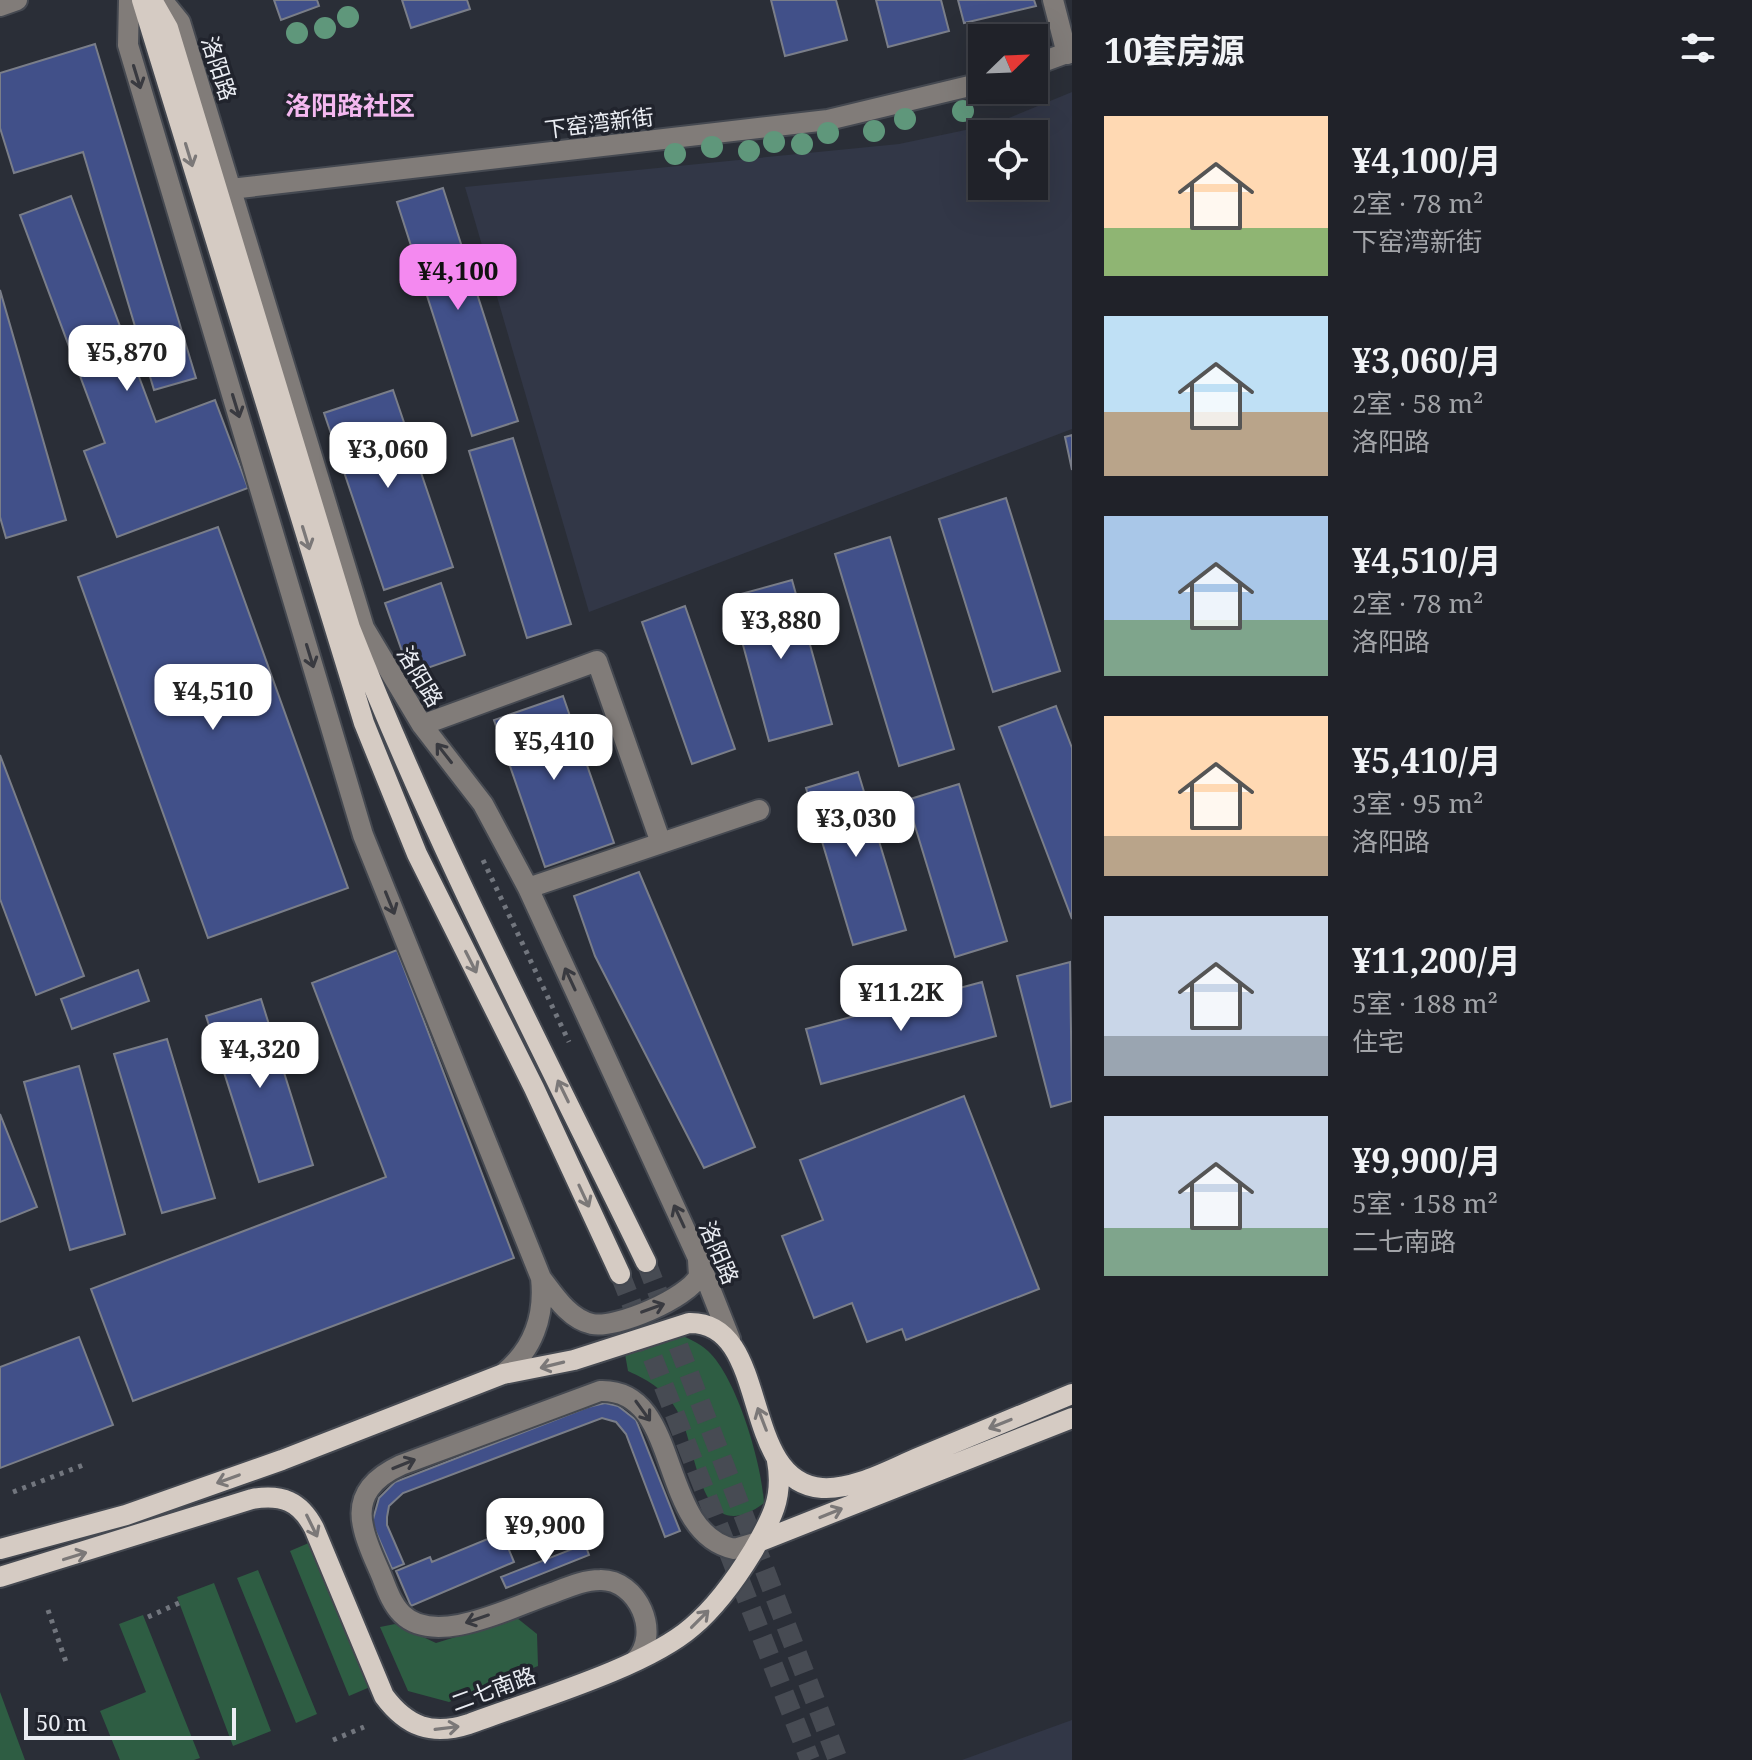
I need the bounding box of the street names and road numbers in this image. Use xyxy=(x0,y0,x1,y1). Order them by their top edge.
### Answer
street label: 洛阳路 xyxy=(196,32,244,104)
street label: 下窑湾新街 xyxy=(543,100,655,144)
street label: 洛阳路 xyxy=(391,640,451,712)
street label: 洛阳路 xyxy=(693,1216,747,1288)
street label: 二七南路 xyxy=(447,1659,539,1717)

